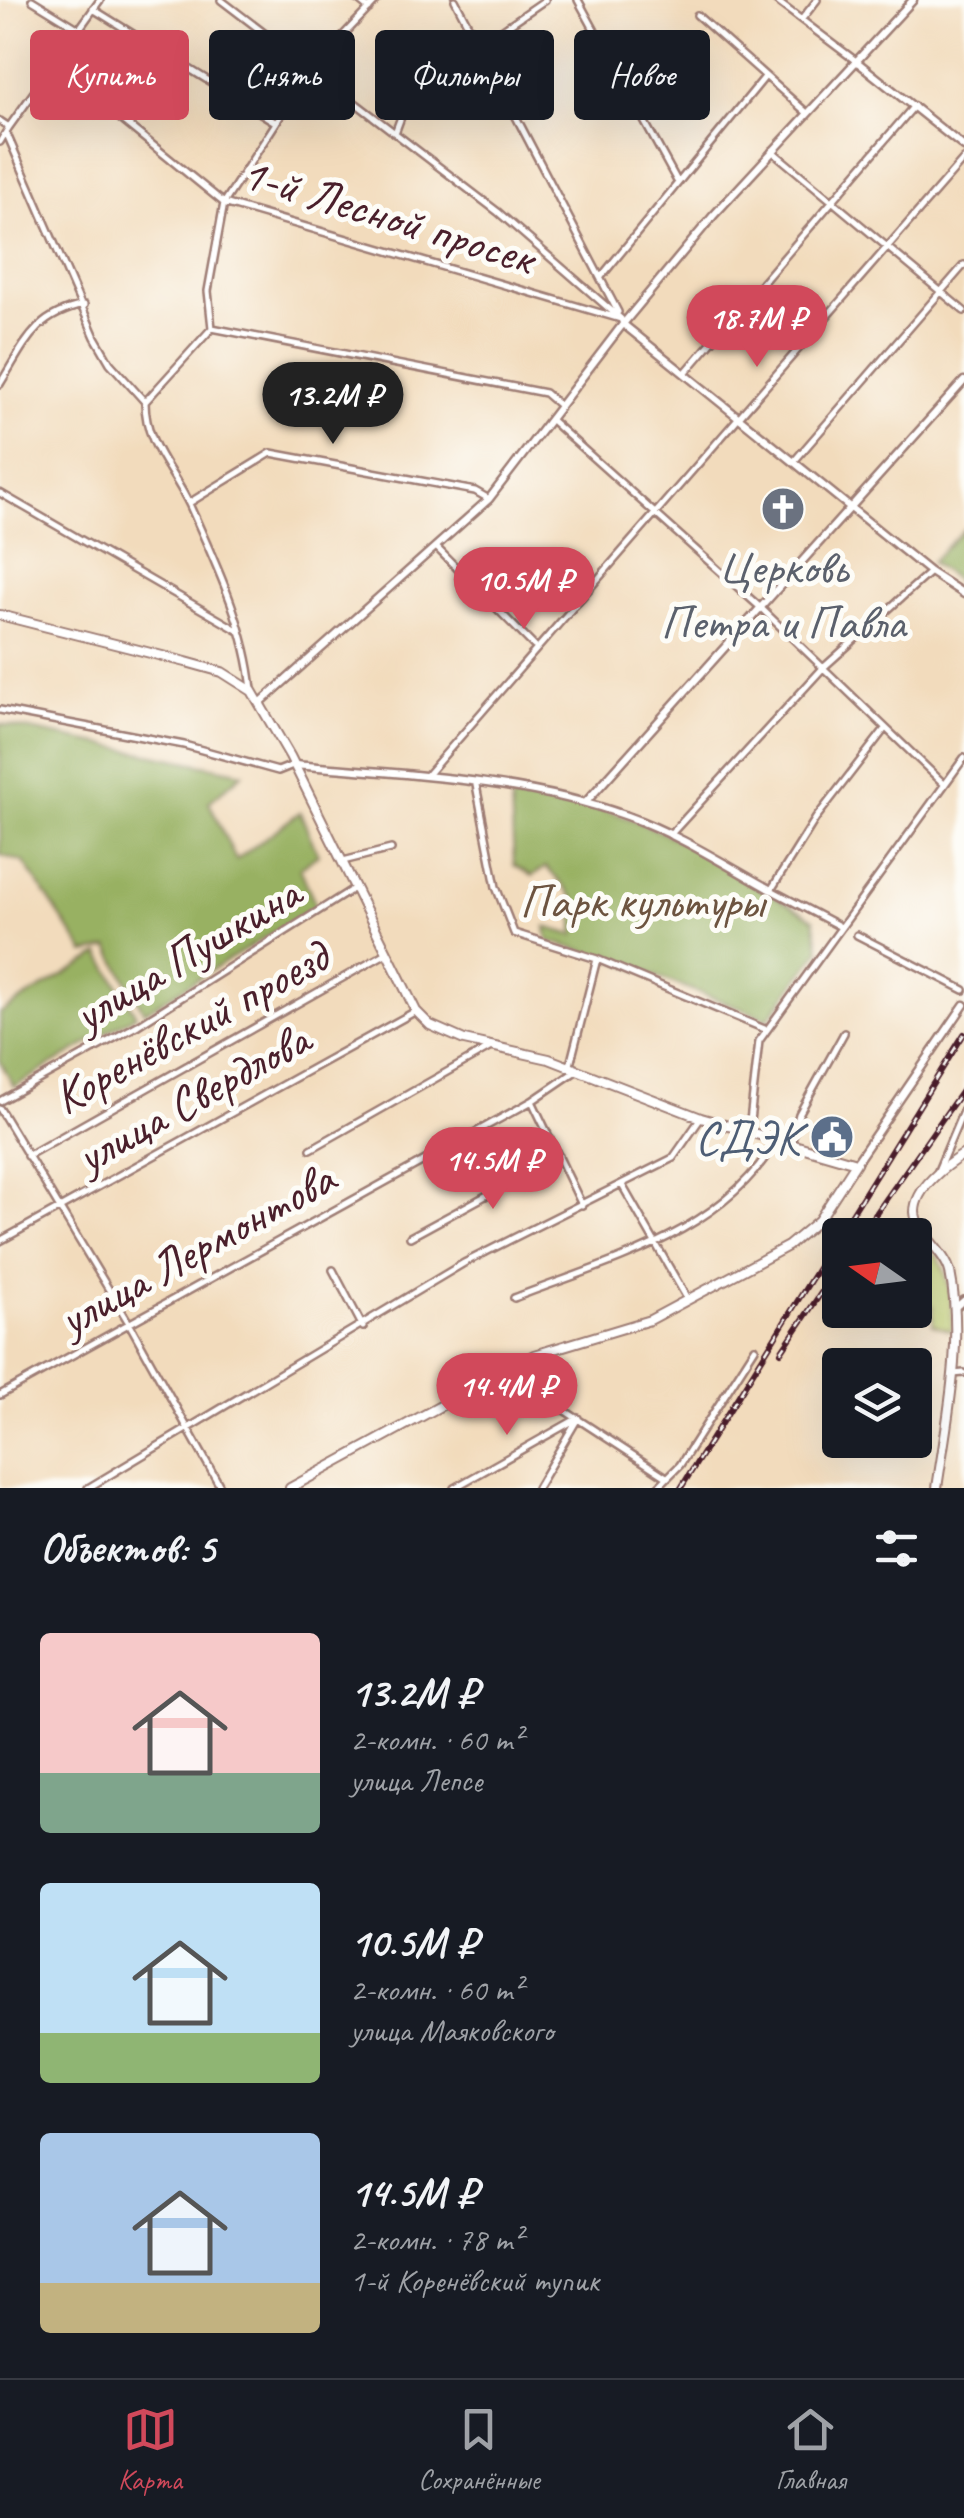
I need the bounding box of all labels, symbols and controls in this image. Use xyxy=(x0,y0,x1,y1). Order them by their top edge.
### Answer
chip: Купить xyxy=(30,30,189,120)
chip: Снять xyxy=(209,30,355,120)
chip: Фильтры xyxy=(375,30,554,120)
chip: Новое xyxy=(574,30,710,120)
street label: 1-й Лесной просек xyxy=(234,142,545,289)
pin: 18.7M ₽ xyxy=(665,285,849,370)
text: 18.7M ₽ xyxy=(708,297,806,338)
pin: 13.2M ₽ xyxy=(241,362,425,447)
text: 13.2M ₽ xyxy=(284,374,382,415)
church icon: Церковь Петра и Павла xyxy=(760,486,806,532)
place label: Церковь Петра и Павла xyxy=(661,537,908,652)
pin: 10.5M ₽ xyxy=(432,547,616,632)
text: 10.5M ₽ xyxy=(476,559,572,600)
street label: улица Пушкина xyxy=(60,861,314,1046)
park label: Парк культуры xyxy=(520,871,768,931)
street label: Коренёвский проезд xyxy=(42,925,342,1127)
street label: улица Свердлова xyxy=(63,1007,323,1188)
place label: СДЭК xyxy=(695,1108,809,1168)
public building icon: СДЭК xyxy=(809,1114,855,1160)
pin: 14.5M ₽ xyxy=(401,1127,585,1212)
text: 14.5M ₽ xyxy=(445,1139,541,1180)
street label: улица Лермонтова xyxy=(45,1147,348,1351)
north arrow xyxy=(822,1218,932,1328)
map controls xyxy=(822,1218,932,1458)
button: layers xyxy=(822,1348,932,1458)
pin: 14.4M ₽ xyxy=(415,1353,599,1438)
text: 14.4M ₽ xyxy=(458,1365,556,1406)
icon: filters xyxy=(869,1521,924,1576)
text: Объектов: 5 xyxy=(40,1522,215,1575)
text: 13.2M ₽ xyxy=(350,1666,478,1719)
icon: home xyxy=(120,1673,240,1793)
text: 2-комн. · 60 m² xyxy=(350,1719,522,1760)
text: улица Лепсе xyxy=(350,1760,482,1801)
text: 10.5M ₽ xyxy=(350,1916,477,1969)
icon: home xyxy=(120,1923,240,2043)
text: 2-комн. · 60 m² xyxy=(350,1969,522,2010)
text: улица Маяковского xyxy=(350,2010,553,2051)
text: 14.5M ₽ xyxy=(350,2166,477,2219)
icon: home xyxy=(120,2173,240,2293)
text: 2-комн. · 78 m² xyxy=(350,2219,522,2260)
text: 1-й Коренёвский тупик xyxy=(350,2260,599,2301)
tab: Карта xyxy=(118,2402,182,2497)
tab: Сохранённые xyxy=(418,2402,540,2497)
tab: Главная xyxy=(776,2402,846,2497)

